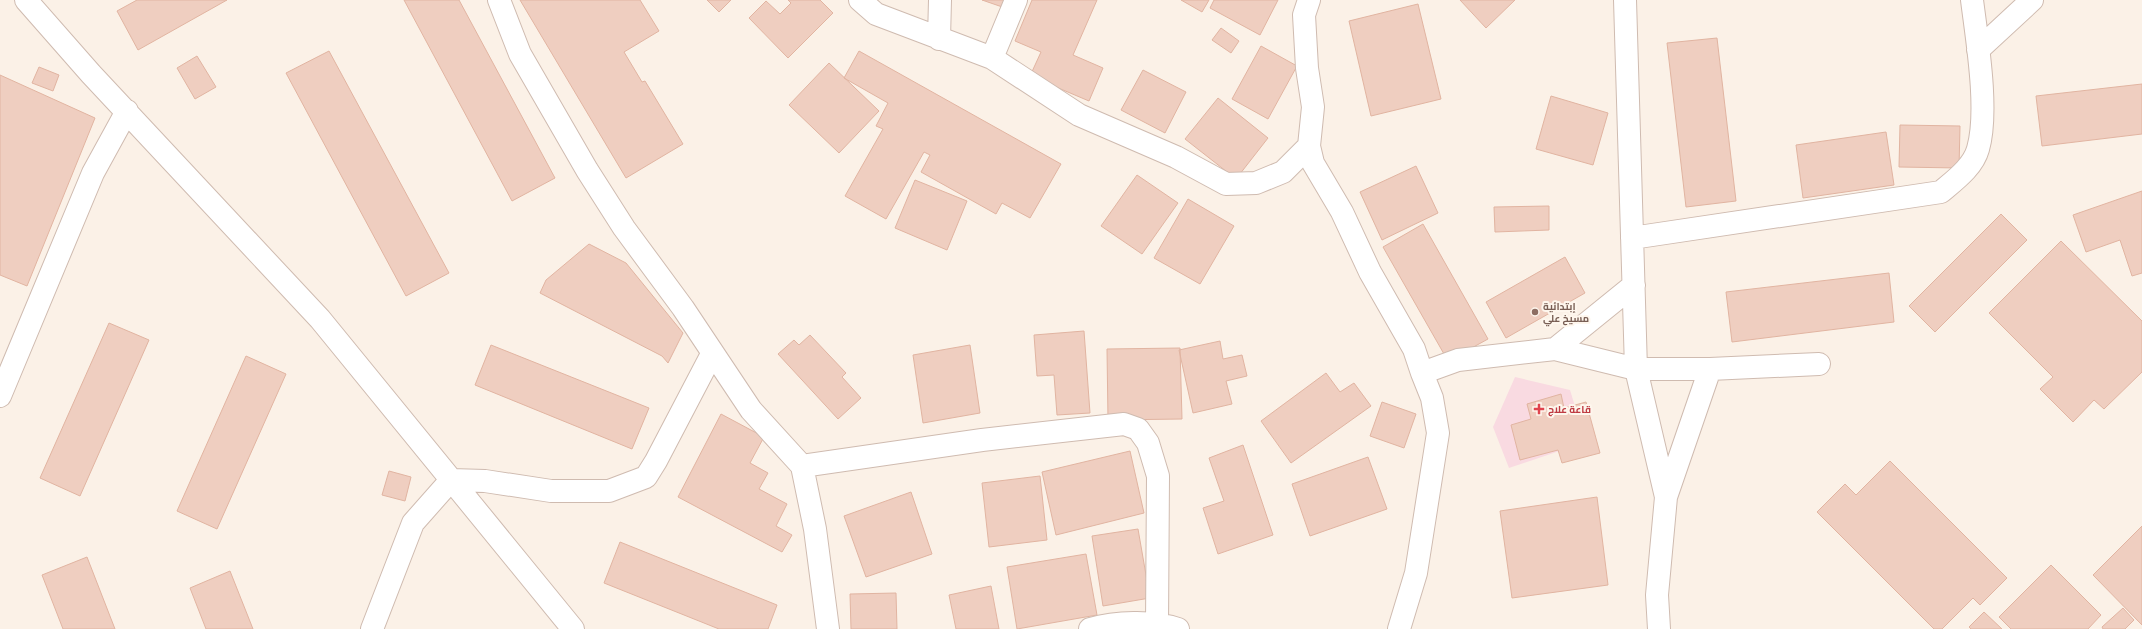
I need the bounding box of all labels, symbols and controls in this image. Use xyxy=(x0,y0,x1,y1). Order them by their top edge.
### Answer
place label: إبتدائية مسيخ علي xyxy=(1543,301,1589,327)
marker: إبتدائية مسيخ علي xyxy=(1530,307,1540,317)
marker: قاعة علاج xyxy=(1533,403,1545,415)
place label: قاعة علاج xyxy=(1548,404,1591,417)

